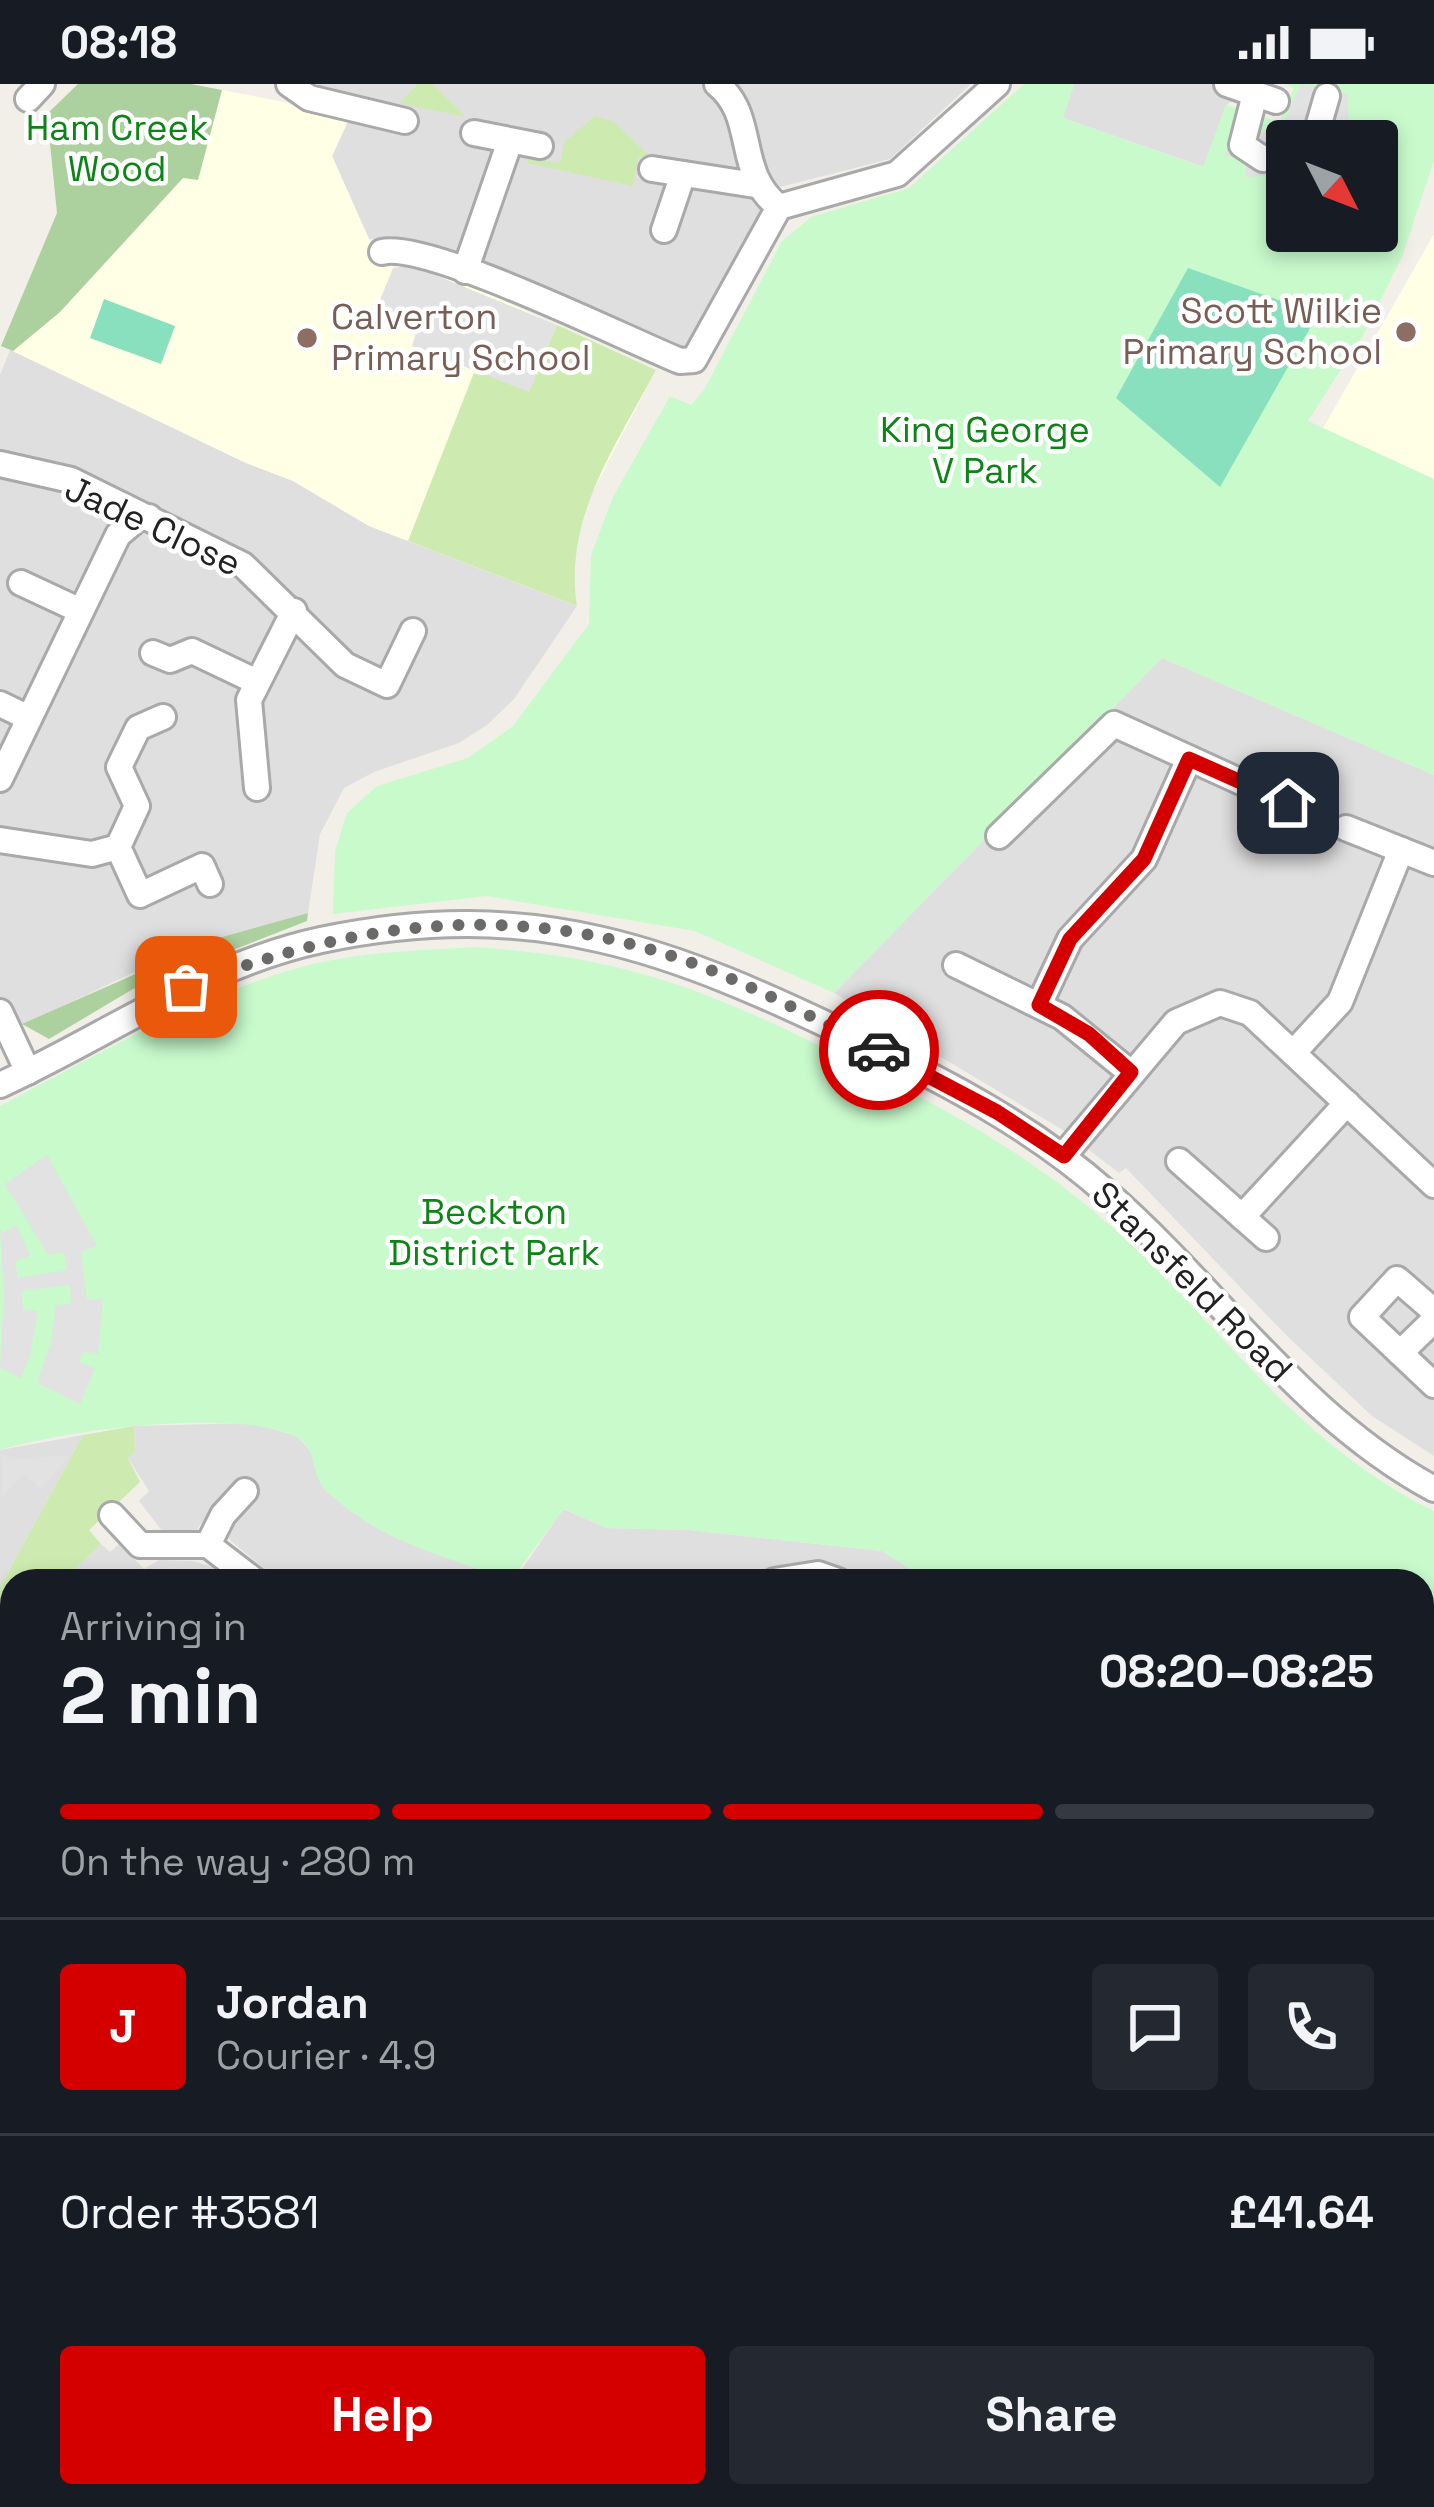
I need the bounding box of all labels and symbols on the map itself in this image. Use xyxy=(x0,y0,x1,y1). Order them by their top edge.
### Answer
park label: Ham Creek Wood xyxy=(26,105,208,192)
north arrow xyxy=(1266,120,1398,252)
place label: Scott Wilkie Primary School xyxy=(1123,288,1382,375)
place label: Calverton Primary School xyxy=(331,294,591,381)
marker: Scott Wilkie Primary School xyxy=(1393,319,1419,345)
marker: Calverton Primary School xyxy=(294,325,320,351)
park label: King George V Park xyxy=(880,407,1090,494)
street label: Jade Close xyxy=(58,465,248,587)
pin xyxy=(1237,752,1339,854)
pin xyxy=(135,936,237,1038)
courier xyxy=(819,990,939,1110)
street label: Stansfeld Road xyxy=(1082,1172,1302,1392)
park label: Beckton District Park xyxy=(388,1189,600,1276)

